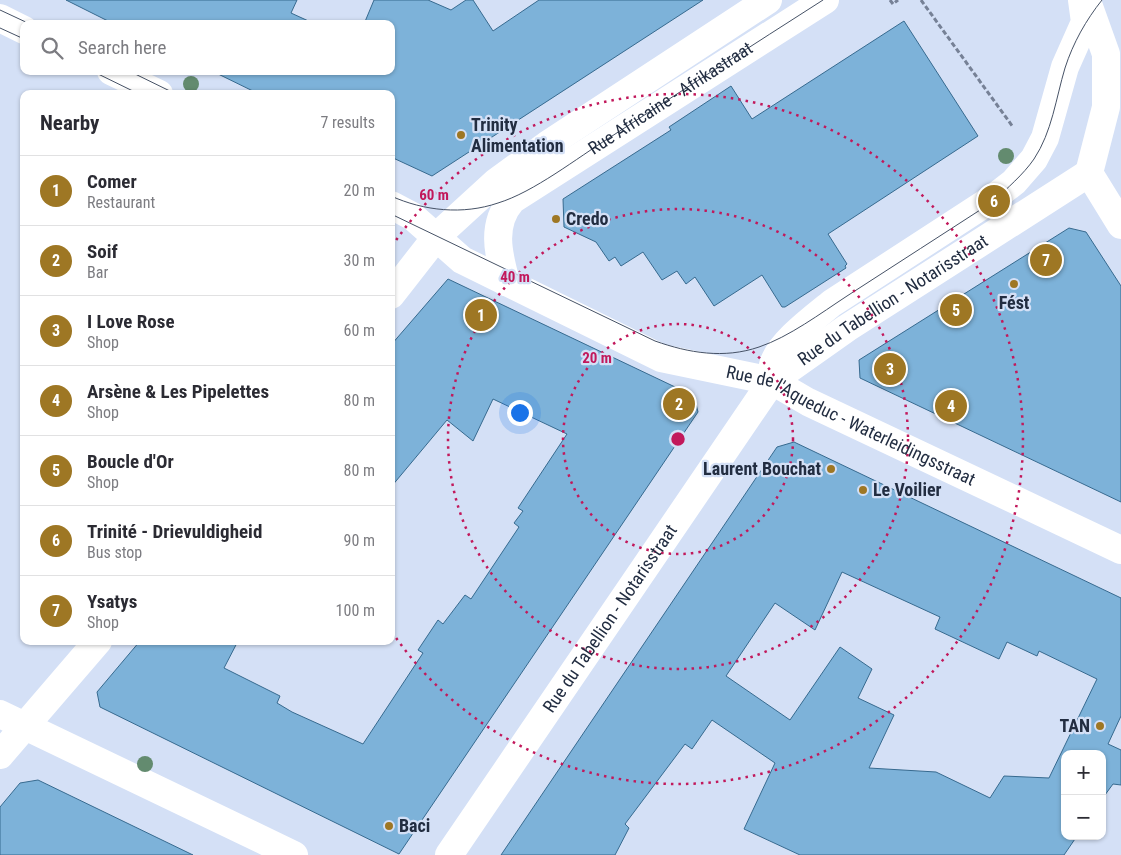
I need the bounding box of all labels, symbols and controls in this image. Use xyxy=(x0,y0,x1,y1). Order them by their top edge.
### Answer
search box xyxy=(20,20,395,75)
icon: search xyxy=(38,34,66,62)
text: Search here xyxy=(78,36,166,59)
street label: Rue Africaine - Afrikastraat xyxy=(584,37,756,159)
text: Nearby xyxy=(40,111,99,135)
text: 7 results xyxy=(320,113,375,132)
place label: Trinity Alimentation xyxy=(471,114,564,156)
marker: Trinity Alimentation xyxy=(455,129,467,141)
text: Comer xyxy=(87,170,137,193)
text: 1 xyxy=(52,181,60,200)
text: 20 m xyxy=(343,181,375,200)
pin: 6 xyxy=(978,182,1010,220)
text: 60 m xyxy=(419,186,449,204)
text: Restaurant xyxy=(87,193,155,212)
place label: Credo xyxy=(566,208,609,229)
marker: Credo xyxy=(550,213,562,225)
street label: Rue du Tabellion - Notarisstraat xyxy=(793,230,991,370)
text: Soif xyxy=(87,240,118,263)
pin: 7 xyxy=(1030,241,1062,279)
text: 2 xyxy=(52,251,60,270)
text: 30 m xyxy=(343,251,375,270)
text: Bar xyxy=(87,263,108,282)
text: 40 m xyxy=(500,268,530,286)
marker: Fést xyxy=(1008,278,1020,290)
pin: 5 xyxy=(940,291,972,329)
place label: Fést xyxy=(999,292,1030,313)
pin: 1 xyxy=(465,296,497,334)
text: I Love Rose xyxy=(87,310,174,333)
text: 3 xyxy=(52,321,60,340)
text: 60 m xyxy=(343,321,375,340)
text: Shop xyxy=(87,333,119,352)
text: 20 m xyxy=(582,349,612,367)
pin: 3 xyxy=(874,350,906,388)
street label: Rue de l'Aqueduc - Waterleidingsstraat xyxy=(724,361,979,490)
text: Arsène & Les Pipelettes xyxy=(87,380,269,403)
pin: 2 xyxy=(663,385,695,423)
pin: 4 xyxy=(935,387,967,425)
text: 4 xyxy=(52,391,60,410)
text: 80 m xyxy=(343,391,375,410)
your location xyxy=(507,400,533,426)
text: Shop xyxy=(87,403,119,422)
centre of rings xyxy=(669,430,687,448)
text: Boucle d'Or xyxy=(87,450,174,473)
place label: Laurent Bouchat xyxy=(703,458,821,479)
text: 5 xyxy=(52,461,60,480)
text: 80 m xyxy=(343,461,375,480)
marker: Laurent Bouchat xyxy=(825,463,837,475)
text: Shop xyxy=(87,473,119,492)
place label: Le Voilier xyxy=(873,479,942,500)
marker: Le Voilier xyxy=(857,484,869,496)
text: Trinité - Drievuldigheid xyxy=(87,520,262,543)
street label: Rue du Tabellion - Notarisstraat xyxy=(538,520,681,716)
text: 6 xyxy=(52,531,60,550)
text: 90 m xyxy=(343,531,375,550)
text: Bus stop xyxy=(87,543,142,562)
text: Ysatys xyxy=(87,590,137,613)
text: 7 xyxy=(52,601,60,620)
text: 100 m xyxy=(336,601,375,620)
text: Shop xyxy=(87,613,119,632)
place label: TAN xyxy=(1060,715,1090,736)
marker: TAN xyxy=(1094,720,1106,732)
map controls xyxy=(1061,750,1106,840)
button: + xyxy=(1061,750,1106,795)
button: − xyxy=(1061,795,1106,840)
place label: Baci xyxy=(399,815,430,836)
marker: Baci xyxy=(383,820,395,832)

